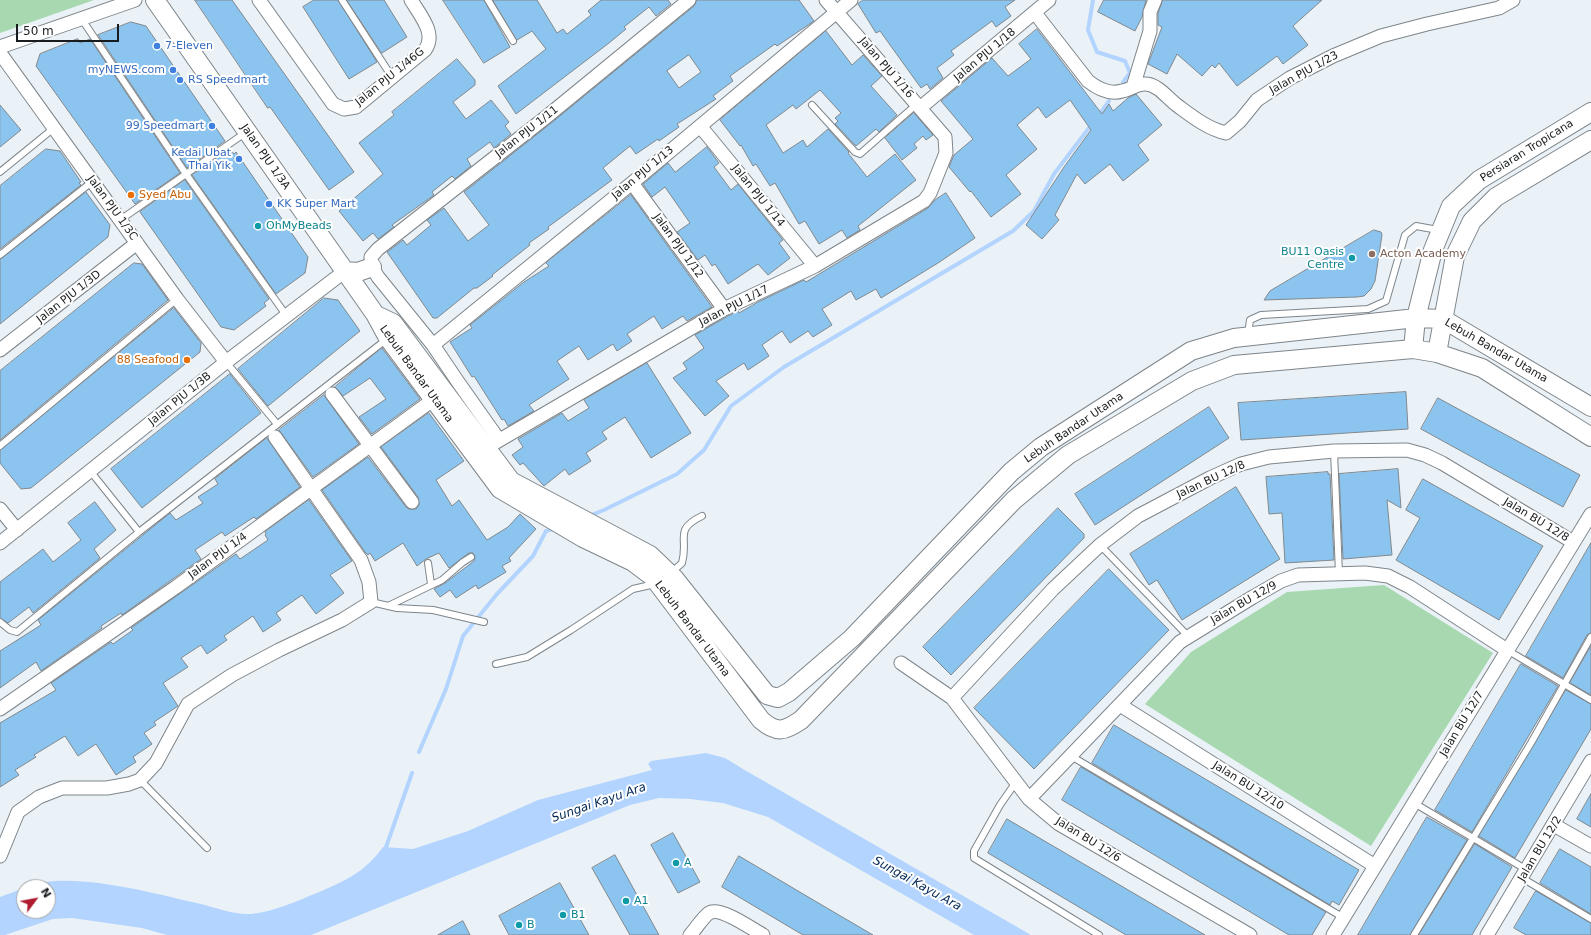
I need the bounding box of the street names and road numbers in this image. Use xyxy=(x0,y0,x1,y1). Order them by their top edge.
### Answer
street label: Jalan PJU 1/18 xyxy=(952,25,1018,85)
street label: Jalan PJU 1/16 xyxy=(856,35,916,101)
street label: Jalan PJU 1/46G xyxy=(353,45,427,109)
street label: Jalan PJU 1/23 xyxy=(1267,49,1341,97)
street label: Jalan PJU 1/11 xyxy=(493,103,561,161)
street label: Persiaran Tropicana xyxy=(1478,117,1576,185)
street label: Jalan PJU 1/3A xyxy=(238,122,292,192)
street label: Jalan PJU 1/13 xyxy=(610,143,676,203)
street label: Jalan PJU 1/14 xyxy=(729,162,787,230)
street label: Jalan PJU 1/3C xyxy=(84,173,140,243)
street label: Jalan PJU 1/12 xyxy=(650,211,706,281)
street label: Jalan PJU 1/3D xyxy=(34,268,104,326)
street label: Jalan PJU 1/17 xyxy=(697,283,771,329)
street label: Lebuh Bandar Utama xyxy=(1442,316,1550,386)
street label: Lebuh Bandar Utama xyxy=(376,323,456,425)
street label: Jalan PJU 1/3B xyxy=(146,370,214,428)
street label: Lebuh Bandar Utama xyxy=(1022,390,1126,466)
street label: Jalan BU 12/8 xyxy=(1175,458,1247,502)
street label: Jalan BU 12/8 xyxy=(1501,495,1571,545)
street label: Jalan PJU 1/4 xyxy=(186,530,250,582)
street label: Lebuh Bandar Utama xyxy=(652,578,732,680)
street label: Jalan BU 12/9 xyxy=(1209,579,1279,627)
street label: Jalan BU 12/7 xyxy=(1437,689,1487,759)
street label: Jalan BU 12/10 xyxy=(1210,759,1286,813)
street label: Jalan BU 12/2 xyxy=(1515,814,1565,884)
street label: Jalan BU 12/6 xyxy=(1053,815,1123,865)

